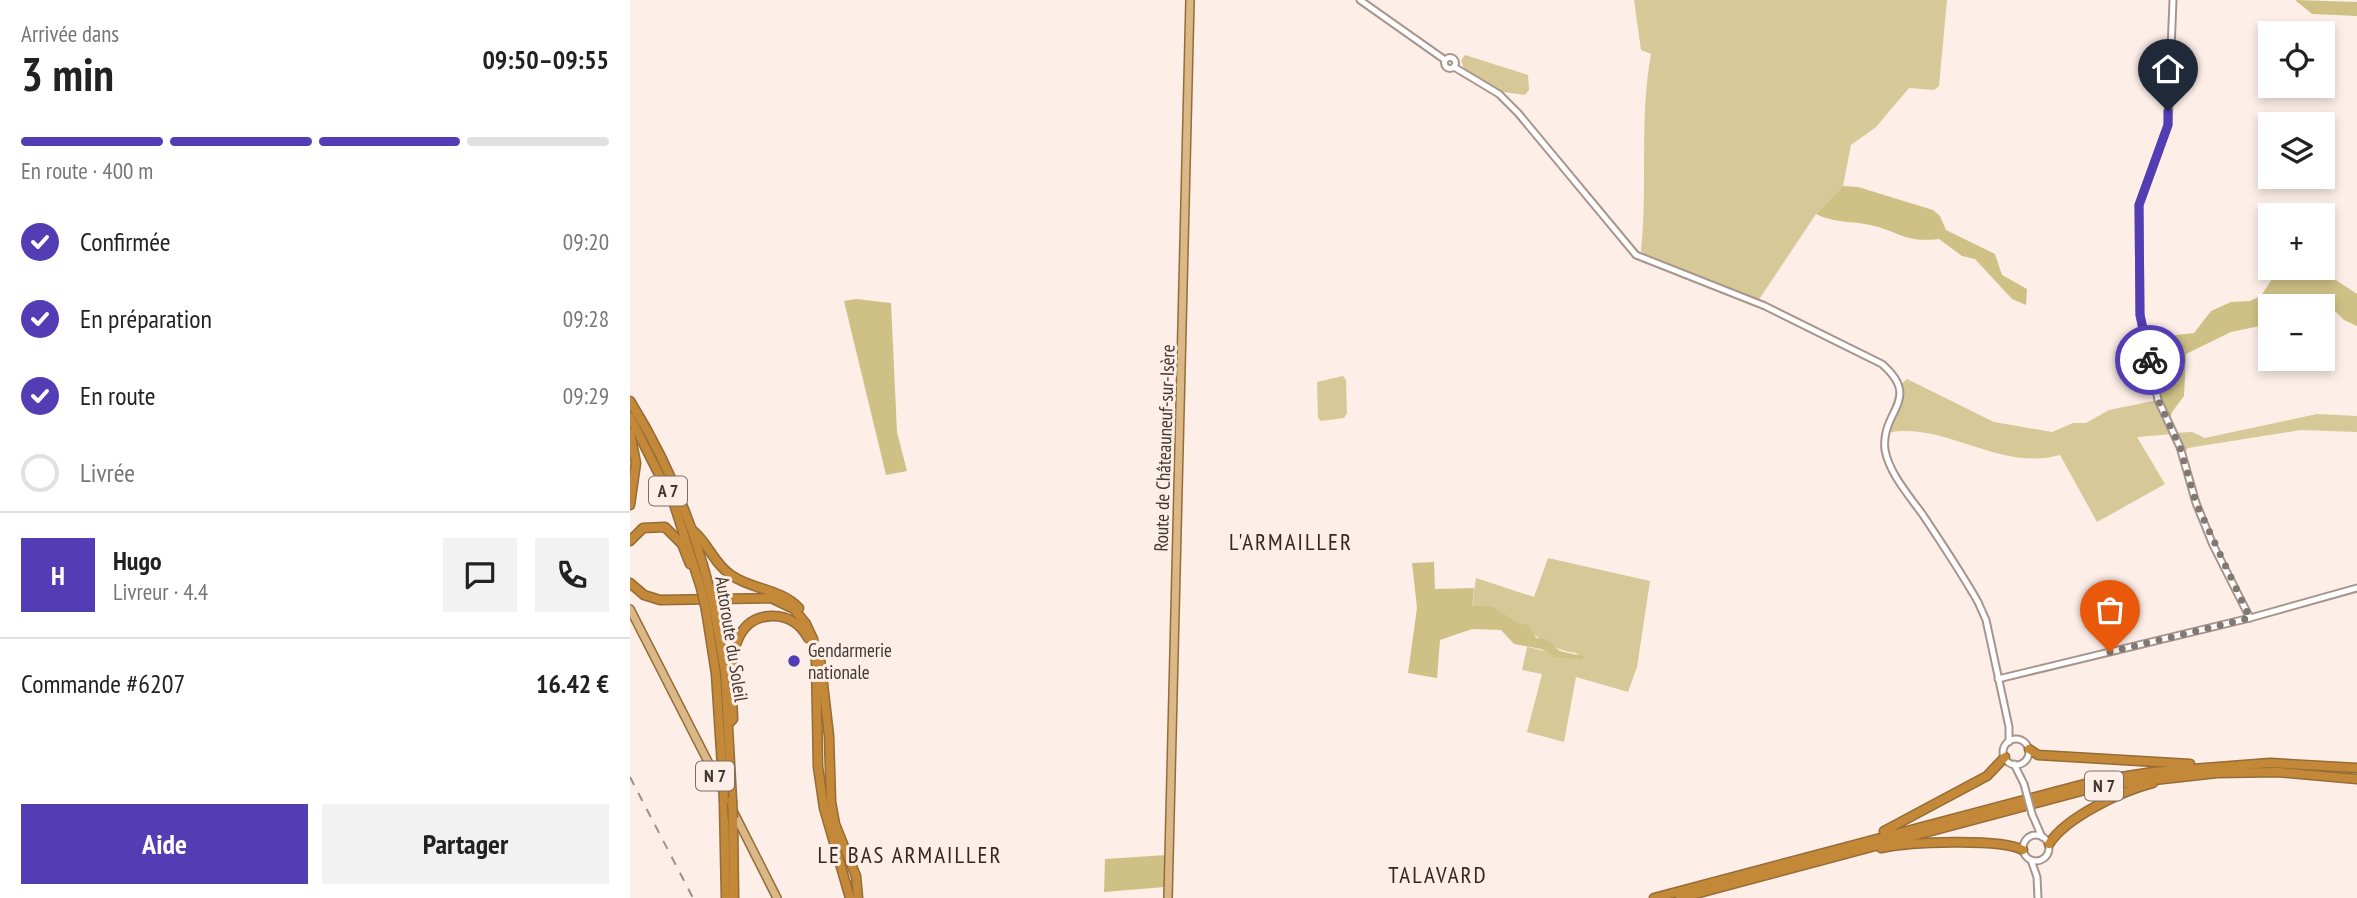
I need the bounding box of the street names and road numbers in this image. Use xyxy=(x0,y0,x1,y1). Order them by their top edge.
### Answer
street label: Route de Châteauneuf-sur-Isère xyxy=(1148,344,1180,552)
road number: A 7 xyxy=(649,476,687,505)
street label: Autoroute du Soleil xyxy=(710,575,754,704)
road number: N 7 xyxy=(696,762,734,790)
road number: N 7 xyxy=(2085,772,2123,800)

